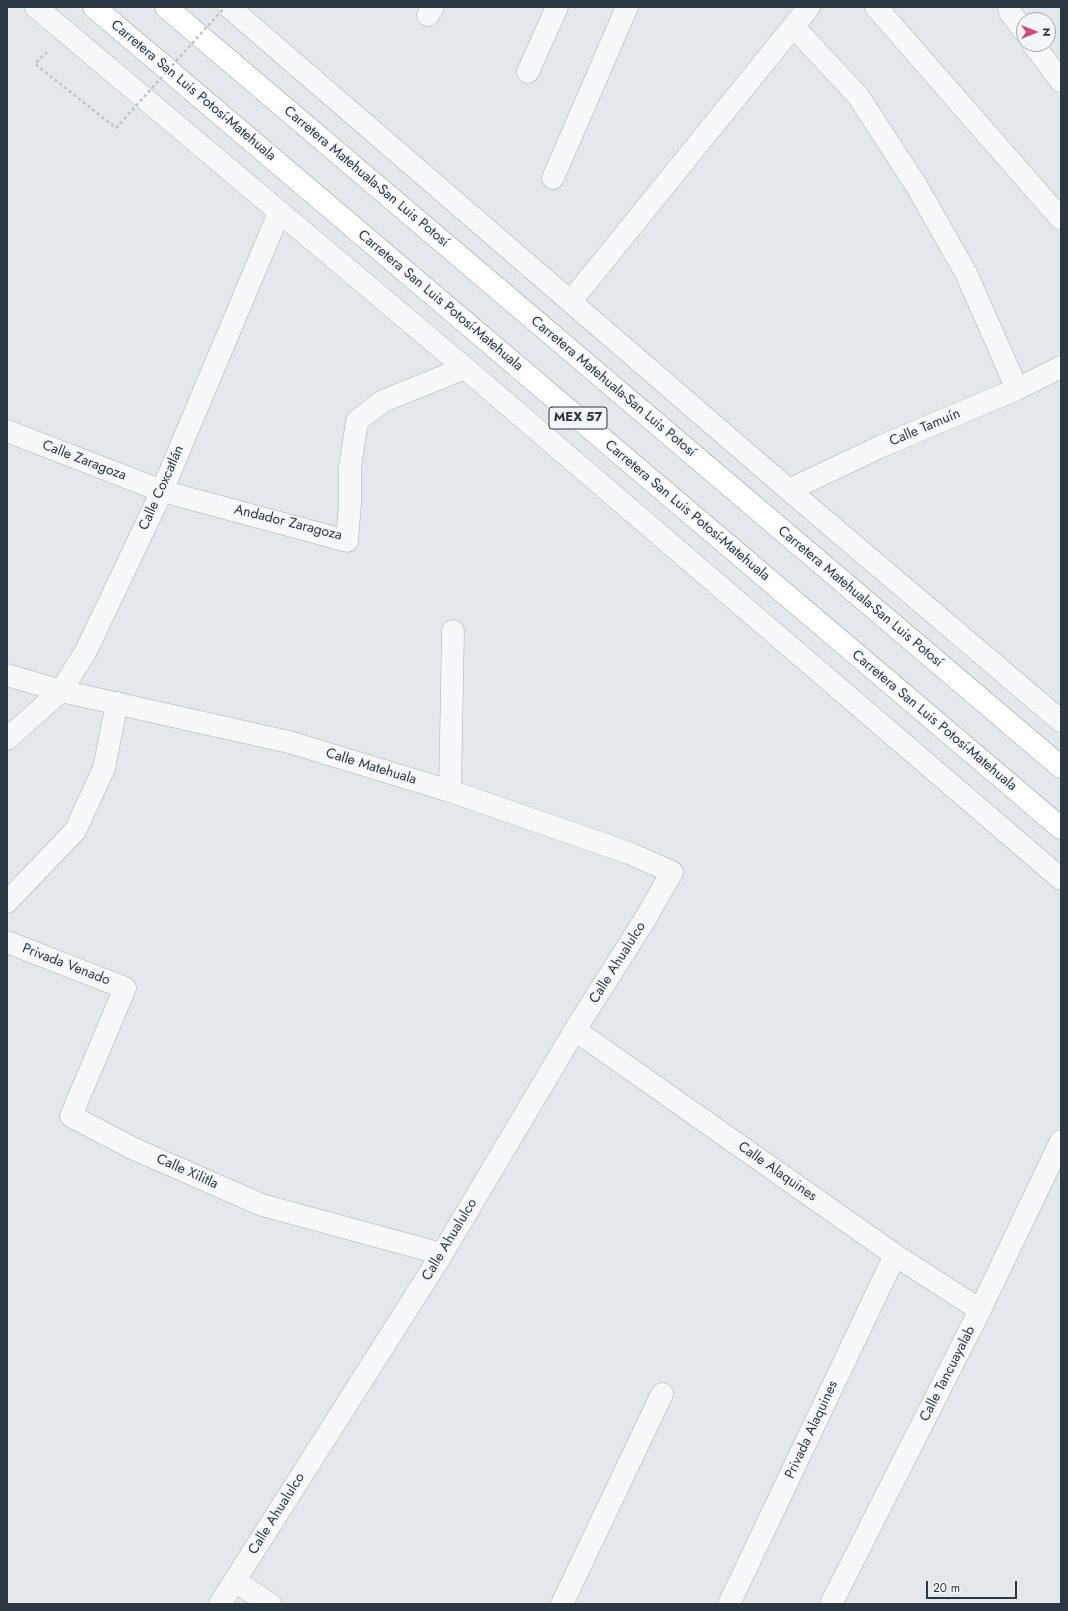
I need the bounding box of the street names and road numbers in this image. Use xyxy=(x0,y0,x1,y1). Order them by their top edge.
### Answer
street label: Carretera San Luis Potosí-Matehuala xyxy=(107,17,279,165)
street label: Carretera Matehuala-San Luis Potosí xyxy=(280,103,452,251)
street label: Carretera San Luis Potosí-Matehuala xyxy=(354,227,526,375)
street label: Carretera Matehuala-San Luis Potosí xyxy=(527,313,699,461)
street label: Calle Tamuín xyxy=(887,406,963,450)
road number: MEX 57 xyxy=(549,407,607,429)
street label: Calle Zaragoza xyxy=(40,437,128,485)
street label: Carretera San Luis Potosí-Matehuala xyxy=(601,437,773,585)
street label: Calle Coxcatlán xyxy=(136,443,188,533)
street label: Andador Zaragoza xyxy=(232,501,344,545)
street label: Carretera Matehuala-San Luis Potosí xyxy=(774,523,946,671)
street label: Carretera San Luis Potosí-Matehuala xyxy=(848,647,1020,795)
street label: Calle Matehuala xyxy=(323,745,419,789)
street label: Calle Ahualulco xyxy=(586,919,650,1007)
street label: Privada Venado xyxy=(20,941,112,989)
street label: Calle Alaquines xyxy=(734,1139,820,1205)
street label: Calle Xilitla xyxy=(154,1151,220,1193)
street label: Calle Ahualulco xyxy=(419,1196,481,1284)
street label: Calle Tancuayalab xyxy=(917,1323,979,1425)
street label: Privada Alaquines xyxy=(782,1378,842,1482)
street label: Calle Ahualulco xyxy=(245,1470,309,1558)

